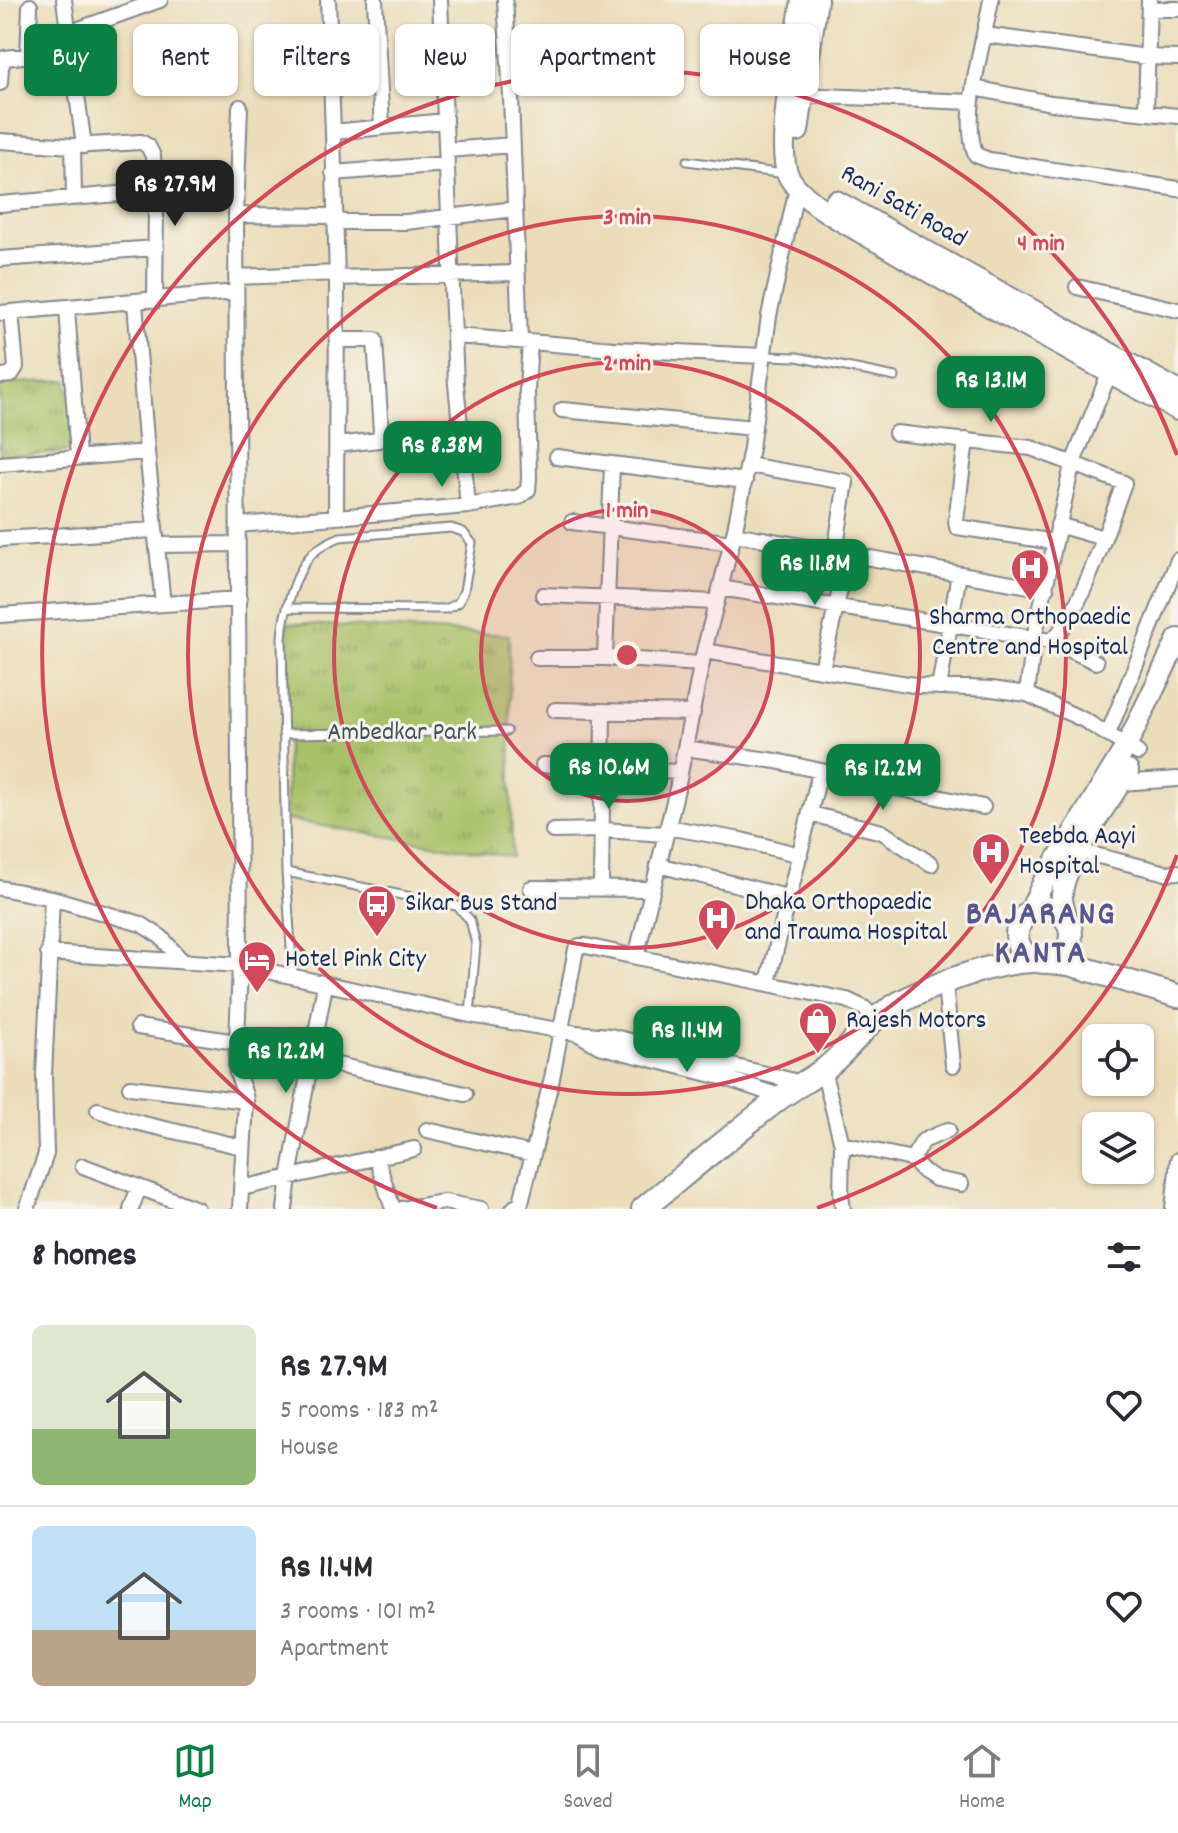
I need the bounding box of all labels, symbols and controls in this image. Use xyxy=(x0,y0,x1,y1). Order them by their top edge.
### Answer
chip: Buy xyxy=(24,24,117,96)
chip: Rent xyxy=(133,24,238,96)
chip: Filters xyxy=(254,24,379,96)
chip: New xyxy=(395,24,495,96)
chip: Apartment xyxy=(511,24,684,96)
chip: House xyxy=(700,24,819,96)
street label: Rani Sati Road xyxy=(833,156,973,258)
pin: Rs 27.9M xyxy=(92,160,258,228)
text: Rs 27.9M xyxy=(134,167,216,204)
text: 3 min xyxy=(603,202,651,236)
text: 4 min xyxy=(1017,228,1065,262)
text: 2 min xyxy=(603,348,651,382)
pin: Rs 13.1M xyxy=(908,356,1074,424)
text: Rs 13.1M xyxy=(955,363,1027,400)
pin: Rs 8.38M xyxy=(359,421,525,489)
text: Rs 8.38M xyxy=(401,428,483,465)
text: 1 min xyxy=(606,495,648,529)
pin: Rs 11.8M xyxy=(732,539,898,607)
text: Rs 11.8M xyxy=(780,546,850,583)
hospital icon: Sharma Orthopaedic Centre and Hospital xyxy=(1009,547,1051,602)
place label: Sharma Orthopaedic Centre and Hospital xyxy=(929,600,1131,667)
centre of rings xyxy=(613,641,641,669)
park label: Ambedkar Park xyxy=(327,715,477,752)
pin: Rs 10.6M xyxy=(526,743,692,811)
pin: Rs 12.2M xyxy=(800,744,966,812)
text: Rs 10.6M xyxy=(568,750,650,787)
text: Rs 12.2M xyxy=(844,751,922,788)
place label: Teebda Aayi Hospital xyxy=(1019,819,1136,886)
hospital icon: Teebda Aayi Hospital xyxy=(970,831,1012,886)
bus stop icon: Sikar Bus Stand xyxy=(356,883,398,938)
place label: Dhaka Orthopaedic and Trauma Hospital xyxy=(745,885,947,952)
place label: Sikar Bus Stand xyxy=(405,886,558,923)
district label: BAJARANG KANTA xyxy=(966,892,1116,980)
hospital icon: Dhaka Orthopaedic and Trauma Hospital xyxy=(696,897,738,952)
hotel icon: Hotel Pink City xyxy=(236,939,278,994)
place label: Hotel Pink City xyxy=(285,942,426,979)
shop icon: Rajesh Motors xyxy=(797,1000,839,1055)
place label: Rajesh Motors xyxy=(846,1003,986,1040)
pin: Rs 11.4M xyxy=(604,1006,770,1074)
text: Rs 11.4M xyxy=(651,1013,723,1050)
map controls xyxy=(1082,1024,1154,1184)
button: locate xyxy=(1082,1024,1154,1096)
pin: Rs 12.2M xyxy=(203,1027,369,1095)
text: Rs 12.2M xyxy=(247,1034,325,1071)
button: layers xyxy=(1082,1112,1154,1184)
text: 8 homes xyxy=(32,1233,137,1282)
icon: filters xyxy=(1102,1235,1146,1279)
text: Rs 27.9M xyxy=(280,1344,388,1393)
icon: home xyxy=(96,1357,192,1453)
icon: heart xyxy=(1102,1383,1146,1427)
text: 5 rooms · 183 m² xyxy=(280,1393,438,1430)
text: House xyxy=(280,1430,338,1467)
text: Rs 11.4M xyxy=(280,1545,373,1594)
icon: home xyxy=(96,1558,192,1654)
icon: heart xyxy=(1102,1584,1146,1628)
text: 3 rooms · 101 m² xyxy=(280,1594,436,1631)
text: Apartment xyxy=(280,1631,389,1668)
tab: Map xyxy=(173,1739,217,1818)
tab: Saved xyxy=(563,1739,613,1818)
tab: Home xyxy=(959,1739,1005,1818)

